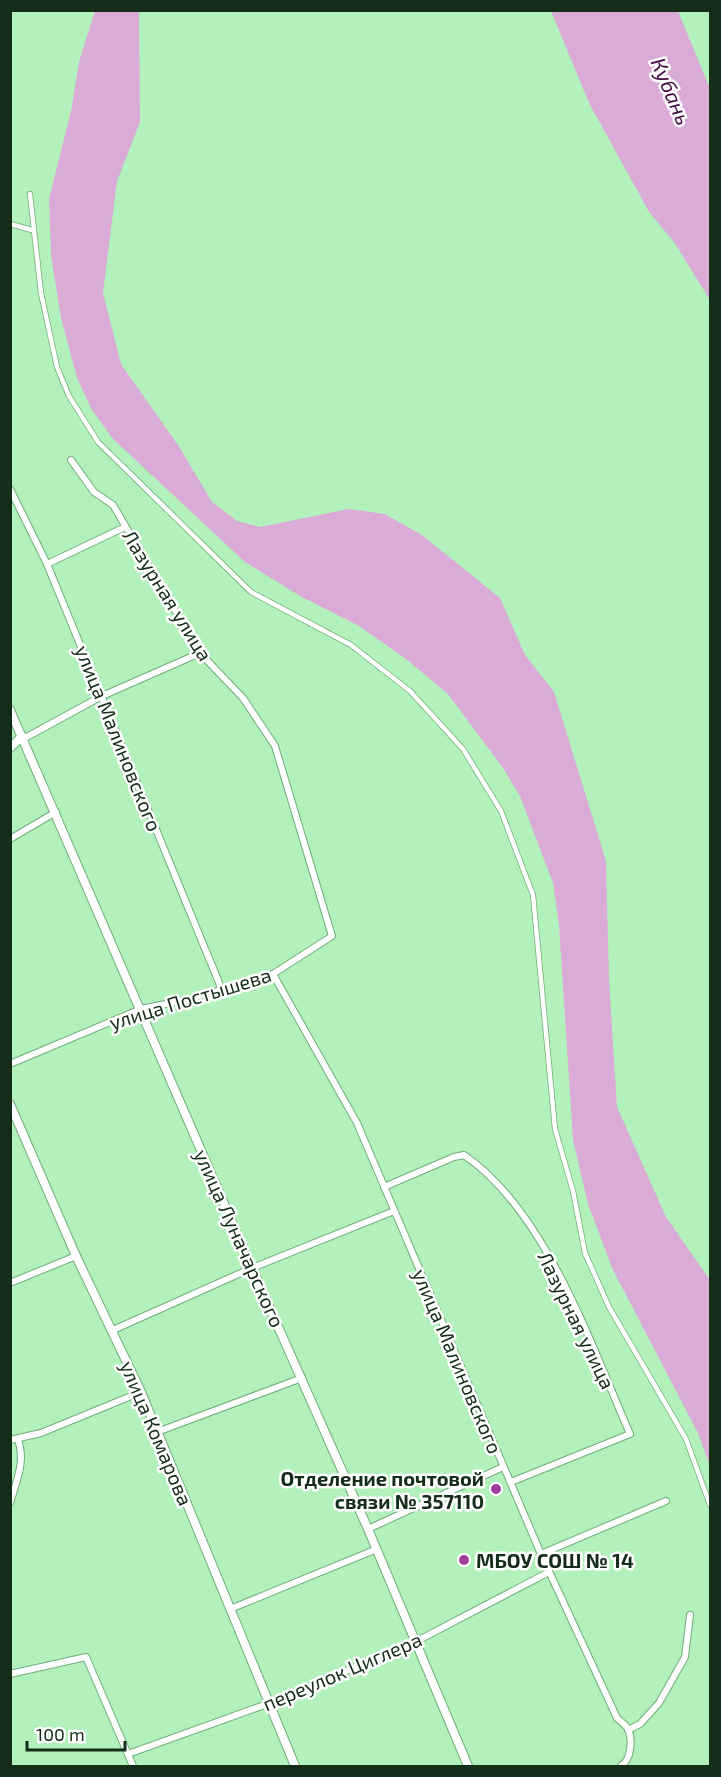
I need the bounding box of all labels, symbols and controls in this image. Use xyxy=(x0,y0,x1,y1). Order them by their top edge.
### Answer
water label: Кубань xyxy=(647,54,697,128)
street label: Лазурная улица xyxy=(117,525,218,666)
street label: улица Малиновского xyxy=(70,642,167,835)
street label: улица Постышева xyxy=(106,962,274,1035)
street label: улица Луначарского xyxy=(189,1145,290,1331)
street label: Лазурная улица xyxy=(532,1247,621,1393)
street label: улица Малиновского xyxy=(407,1265,508,1457)
street label: улица Комарова xyxy=(115,1357,198,1509)
place label: Отделение почтовой связи № 357110 xyxy=(280,1466,484,1513)
marker: Отделение почтовой связи № 357110 xyxy=(489,1482,503,1496)
place label: МБОУ СОШ № 14 xyxy=(476,1548,634,1572)
marker: МБОУ СОШ № 14 xyxy=(457,1553,471,1567)
street label: переулок Циглера xyxy=(259,1627,426,1716)
scale bar xyxy=(27,1714,124,1752)
text: 100 m xyxy=(36,1723,85,1745)

